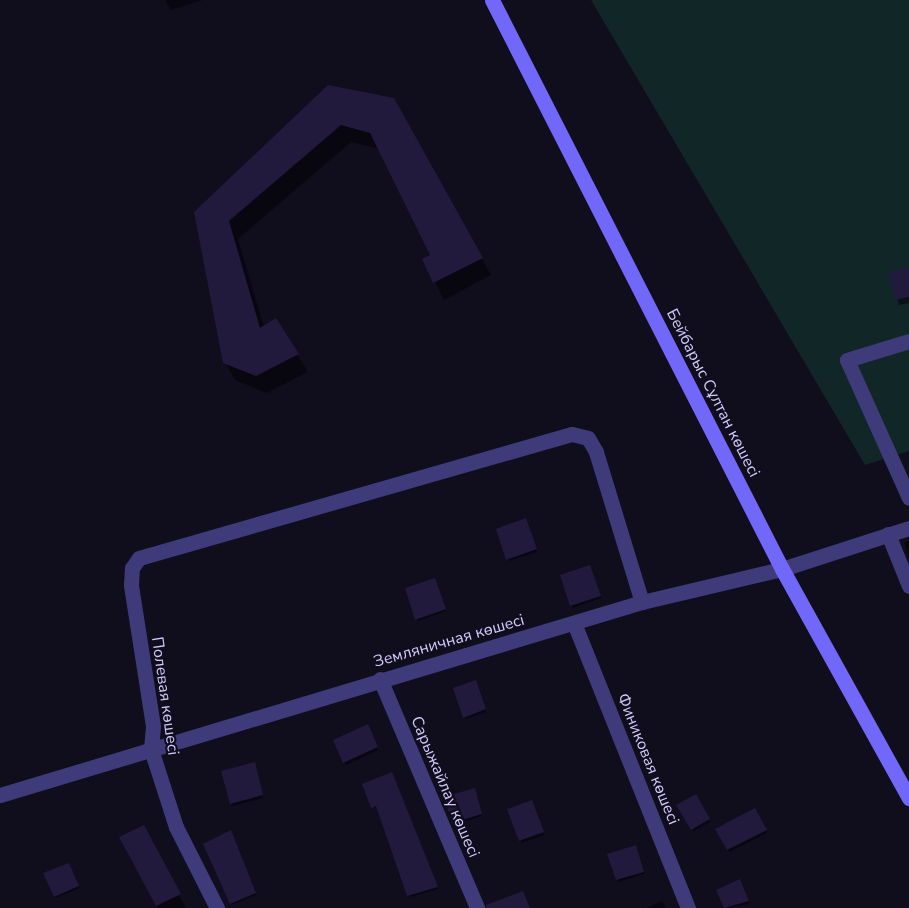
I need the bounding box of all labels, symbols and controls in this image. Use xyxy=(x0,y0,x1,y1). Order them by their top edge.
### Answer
street label: Бейбарыс Сұлтан көшесі xyxy=(662,306,764,480)
street label: Земляничная көшесі xyxy=(371,610,527,672)
street label: Полевая көшесі xyxy=(147,636,183,756)
street label: Финиковая көшесі xyxy=(613,691,683,827)
street label: Сарыжайлау көшесі xyxy=(407,713,483,861)

